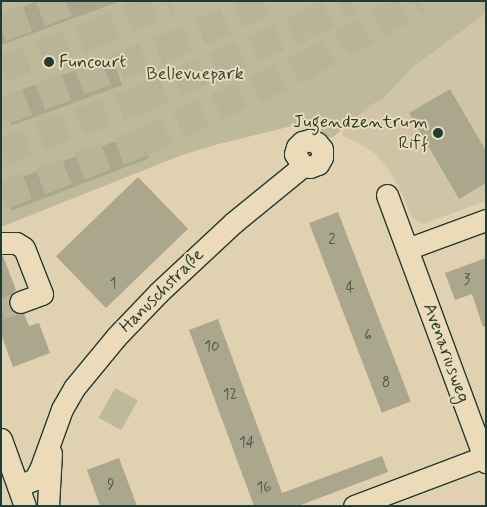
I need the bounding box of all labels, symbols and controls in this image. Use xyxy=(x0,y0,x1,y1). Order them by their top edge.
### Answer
place label: Funcourt xyxy=(59,51,126,73)
marker: Funcourt xyxy=(43,56,55,68)
park label: Bellevuepark xyxy=(146,63,244,85)
place label: Jugendzentrum Riff xyxy=(293,112,428,154)
marker: Jugendzentrum Riff xyxy=(432,127,444,139)
house number: 2 xyxy=(328,232,336,250)
street label: Hanuschstraße xyxy=(115,244,209,338)
house number: 3 xyxy=(464,272,470,290)
house number: 1 xyxy=(110,276,116,294)
house number: 4 xyxy=(346,280,354,298)
street label: Avenariusweg xyxy=(418,300,474,406)
house number: 6 xyxy=(364,328,372,346)
house number: 10 xyxy=(204,339,220,357)
house number: 8 xyxy=(382,375,390,393)
house number: 12 xyxy=(223,387,237,405)
house number: 14 xyxy=(239,435,255,453)
house number: 9 xyxy=(107,477,115,495)
house number: 16 xyxy=(257,480,271,498)

